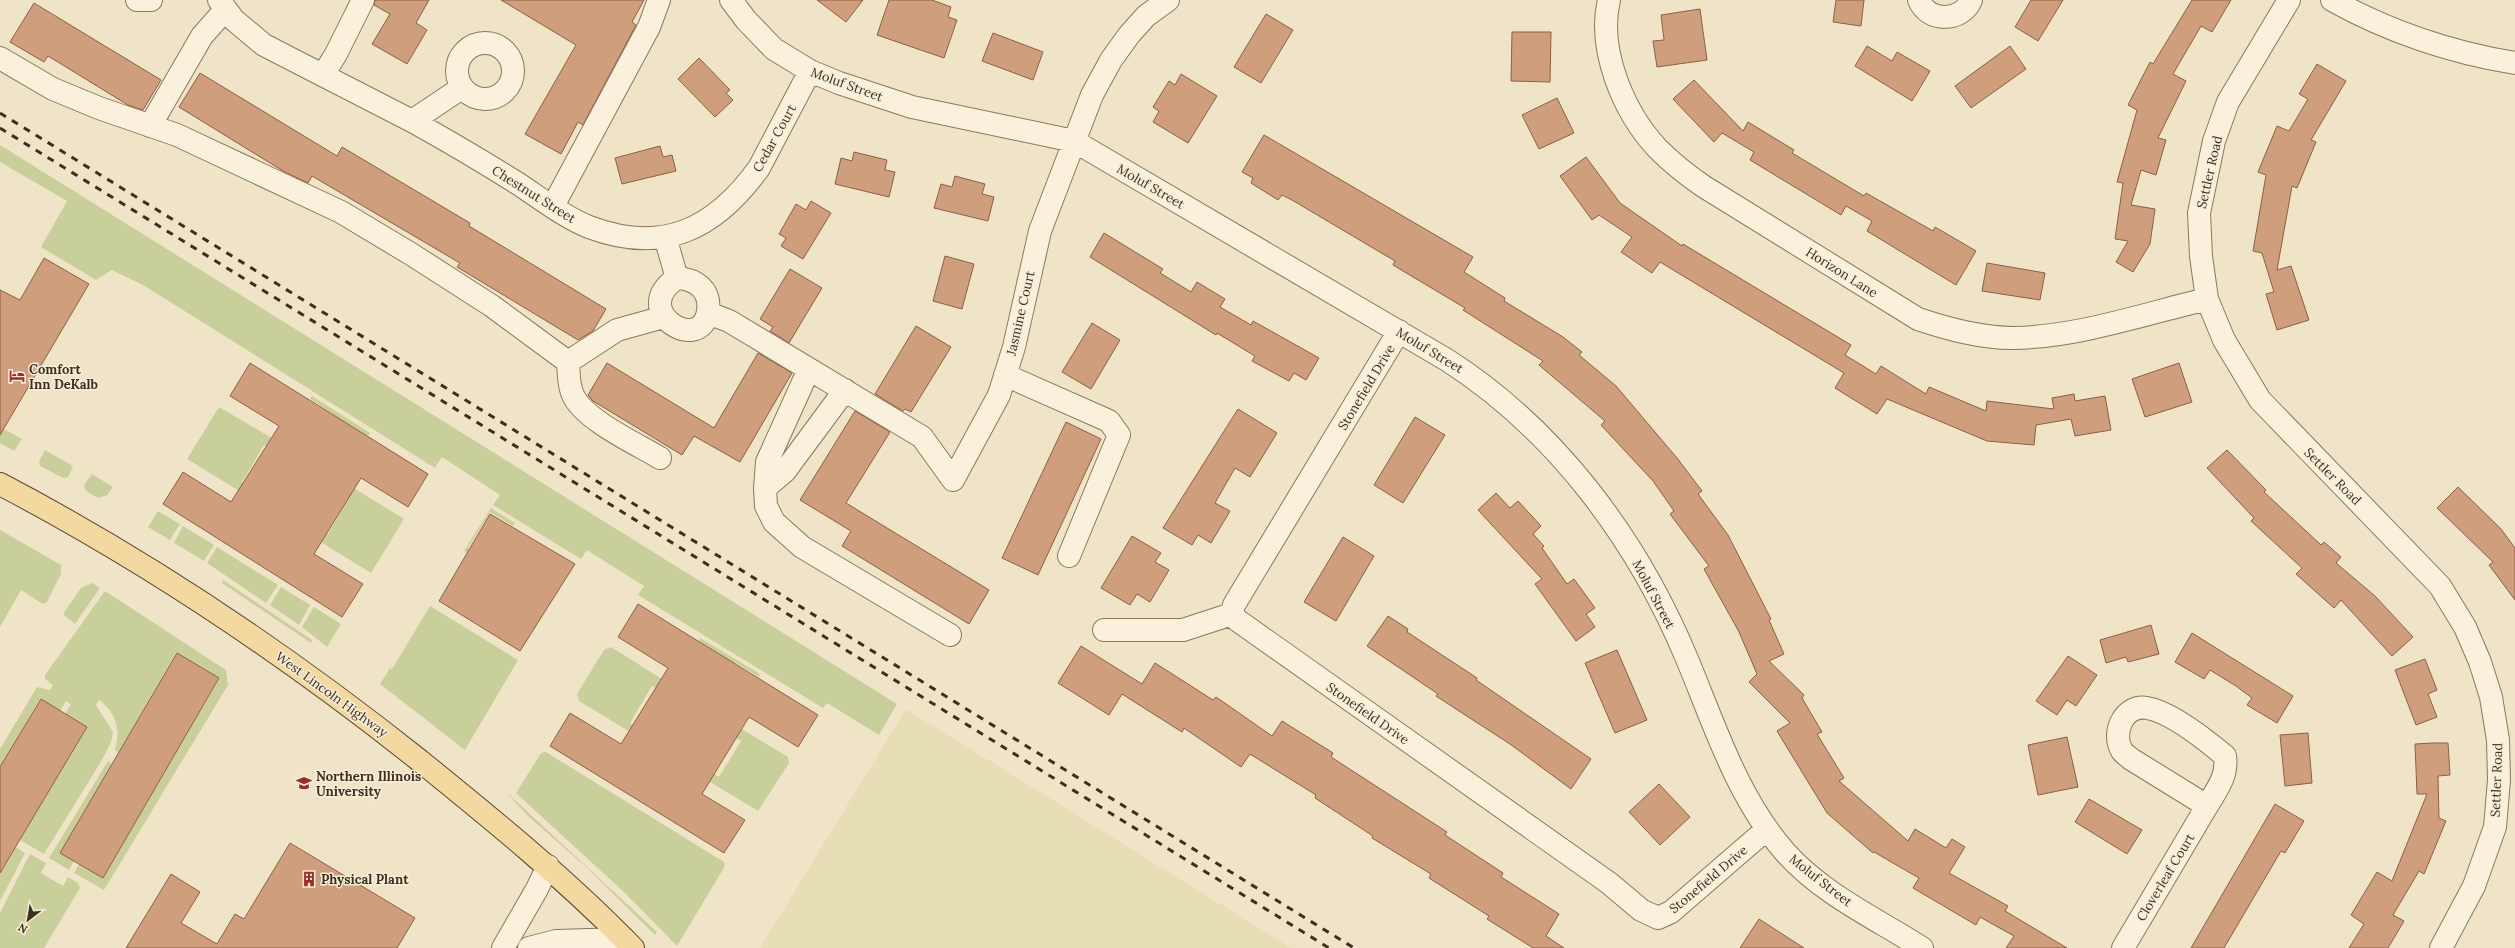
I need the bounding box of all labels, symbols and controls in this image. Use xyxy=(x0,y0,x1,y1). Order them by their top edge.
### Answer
street label: Moluf Street xyxy=(808,64,885,105)
street label: Cedar Court xyxy=(749,101,800,175)
street label: Settler Road xyxy=(2193,134,2226,210)
street label: Moluf Street xyxy=(1114,160,1188,213)
street label: Chestnut Street xyxy=(489,162,579,227)
street label: Horizon Lane xyxy=(1803,244,1881,301)
street label: Jasmine Court xyxy=(1002,269,1038,358)
street label: Moluf Street xyxy=(1393,324,1466,377)
street label: Stonefield Drive xyxy=(1334,341,1399,433)
place label: Comfort Inn DeKalb xyxy=(29,361,99,393)
hotel icon: Comfort Inn DeKalb xyxy=(8,367,26,385)
street label: Settler Road xyxy=(2300,444,2365,509)
street label: Moluf Street xyxy=(1628,557,1679,632)
street label: West Lincoln Highway xyxy=(272,648,391,741)
street label: Stonefield Drive xyxy=(1323,679,1412,748)
street label: Settler Road xyxy=(2487,742,2506,817)
place label: Northern Illinois University xyxy=(316,768,421,800)
school or university icon: Northern Illinois University xyxy=(295,774,313,792)
street label: Cloverleaf Court xyxy=(2132,830,2198,924)
street label: Stonefield Drive xyxy=(1666,842,1751,917)
street label: Moluf Street xyxy=(1786,850,1856,910)
building icon: Physical Plant xyxy=(300,870,318,888)
place label: Physical Plant xyxy=(321,871,409,888)
north arrow xyxy=(8,900,48,940)
text: N xyxy=(15,920,30,937)

